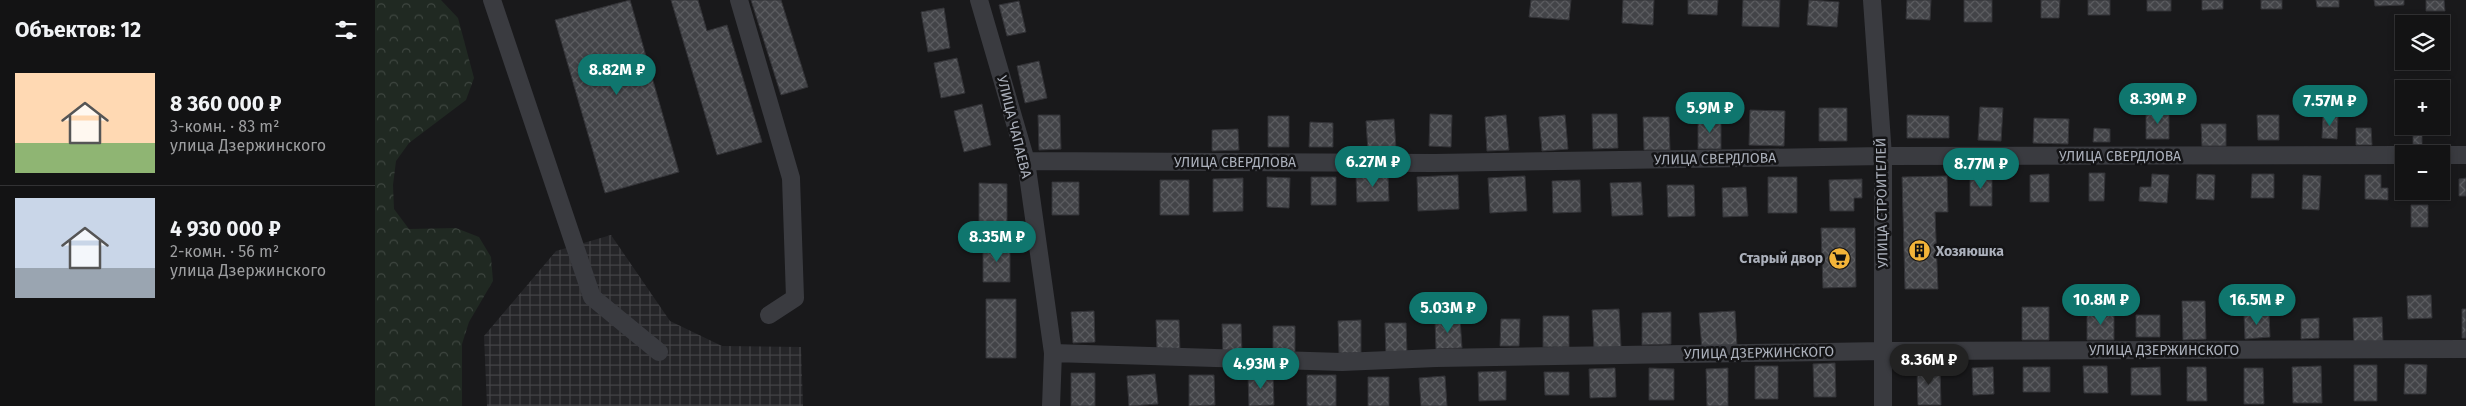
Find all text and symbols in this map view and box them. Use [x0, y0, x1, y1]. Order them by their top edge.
map controls [2395, 15, 2450, 200]
button: layers [2395, 15, 2450, 70]
icon: filters [332, 16, 360, 44]
text: Объектов: 12 [15, 17, 141, 43]
pin: 8.82M ₽ [571, 54, 663, 96]
text: 8.82M ₽ [589, 60, 645, 79]
street label: УЛИЦА ЧАПАЕВА [993, 74, 1035, 180]
button: + [2395, 80, 2450, 135]
pin: 8.39M ₽ [2112, 82, 2204, 125]
pin: 7.57M ₽ [2284, 84, 2376, 127]
text: 8.39M ₽ [2130, 89, 2186, 108]
text: 8 360 000 ₽ [170, 91, 282, 117]
text: 7.57M ₽ [2304, 91, 2357, 110]
pin: 5.9M ₽ [1669, 92, 1751, 134]
icon: home [55, 93, 115, 153]
text: 5.9M ₽ [1687, 98, 1733, 117]
text: 3-комн. · 83 m² [170, 117, 279, 136]
text: улица Дзержинского [170, 136, 326, 155]
street label: УЛИЦА СТРОИТЕЛЕЙ [1872, 138, 1892, 268]
button: − [2395, 145, 2450, 200]
pin: 6.27M ₽ [1327, 146, 1419, 188]
pin: 8.77M ₽ [1935, 148, 2027, 190]
street label: УЛИЦА СВЕРДЛОВА [2059, 148, 2181, 165]
street label: УЛИЦА СВЕРДЛОВА [1654, 149, 1776, 169]
text: 6.27M ₽ [1346, 152, 1400, 171]
street label: УЛИЦА СВЕРДЛОВА [1174, 154, 1296, 171]
text: 8.77M ₽ [1954, 154, 2008, 173]
text: 4 930 000 ₽ [170, 216, 281, 242]
icon: home [55, 218, 115, 278]
pin: 8.35M ₽ [951, 220, 1043, 263]
text: 8.35M ₽ [969, 227, 1025, 246]
building icon: Хозяюшка [1908, 239, 1932, 263]
text: 2-комн. · 56 m² [170, 242, 279, 261]
place label: Хозяюшка [1935, 243, 2004, 260]
supermarket icon: Старый двор [1827, 246, 1851, 270]
place label: Старый двор [1739, 250, 1823, 267]
text: улица Дзержинского [170, 261, 326, 280]
pin: 10.8M ₽ [2055, 284, 2147, 326]
pin: 16.5M ₽ [2211, 284, 2303, 326]
text: 10.8M ₽ [2073, 290, 2129, 309]
text: 16.5M ₽ [2230, 290, 2284, 309]
pin: 5.03M ₽ [1402, 292, 1494, 334]
text: 5.03M ₽ [1420, 298, 1476, 317]
street label: УЛИЦА ДЗЕРЖИНСКОГО [2089, 342, 2239, 359]
street label: УЛИЦА ДЗЕРЖИНСКОГО [1684, 343, 1834, 363]
pin: 8.36M ₽ [1883, 344, 1975, 386]
pin: 4.93M ₽ [1215, 348, 1307, 390]
text: 8.36M ₽ [1901, 350, 1957, 369]
text: 4.93M ₽ [1233, 354, 1289, 373]

